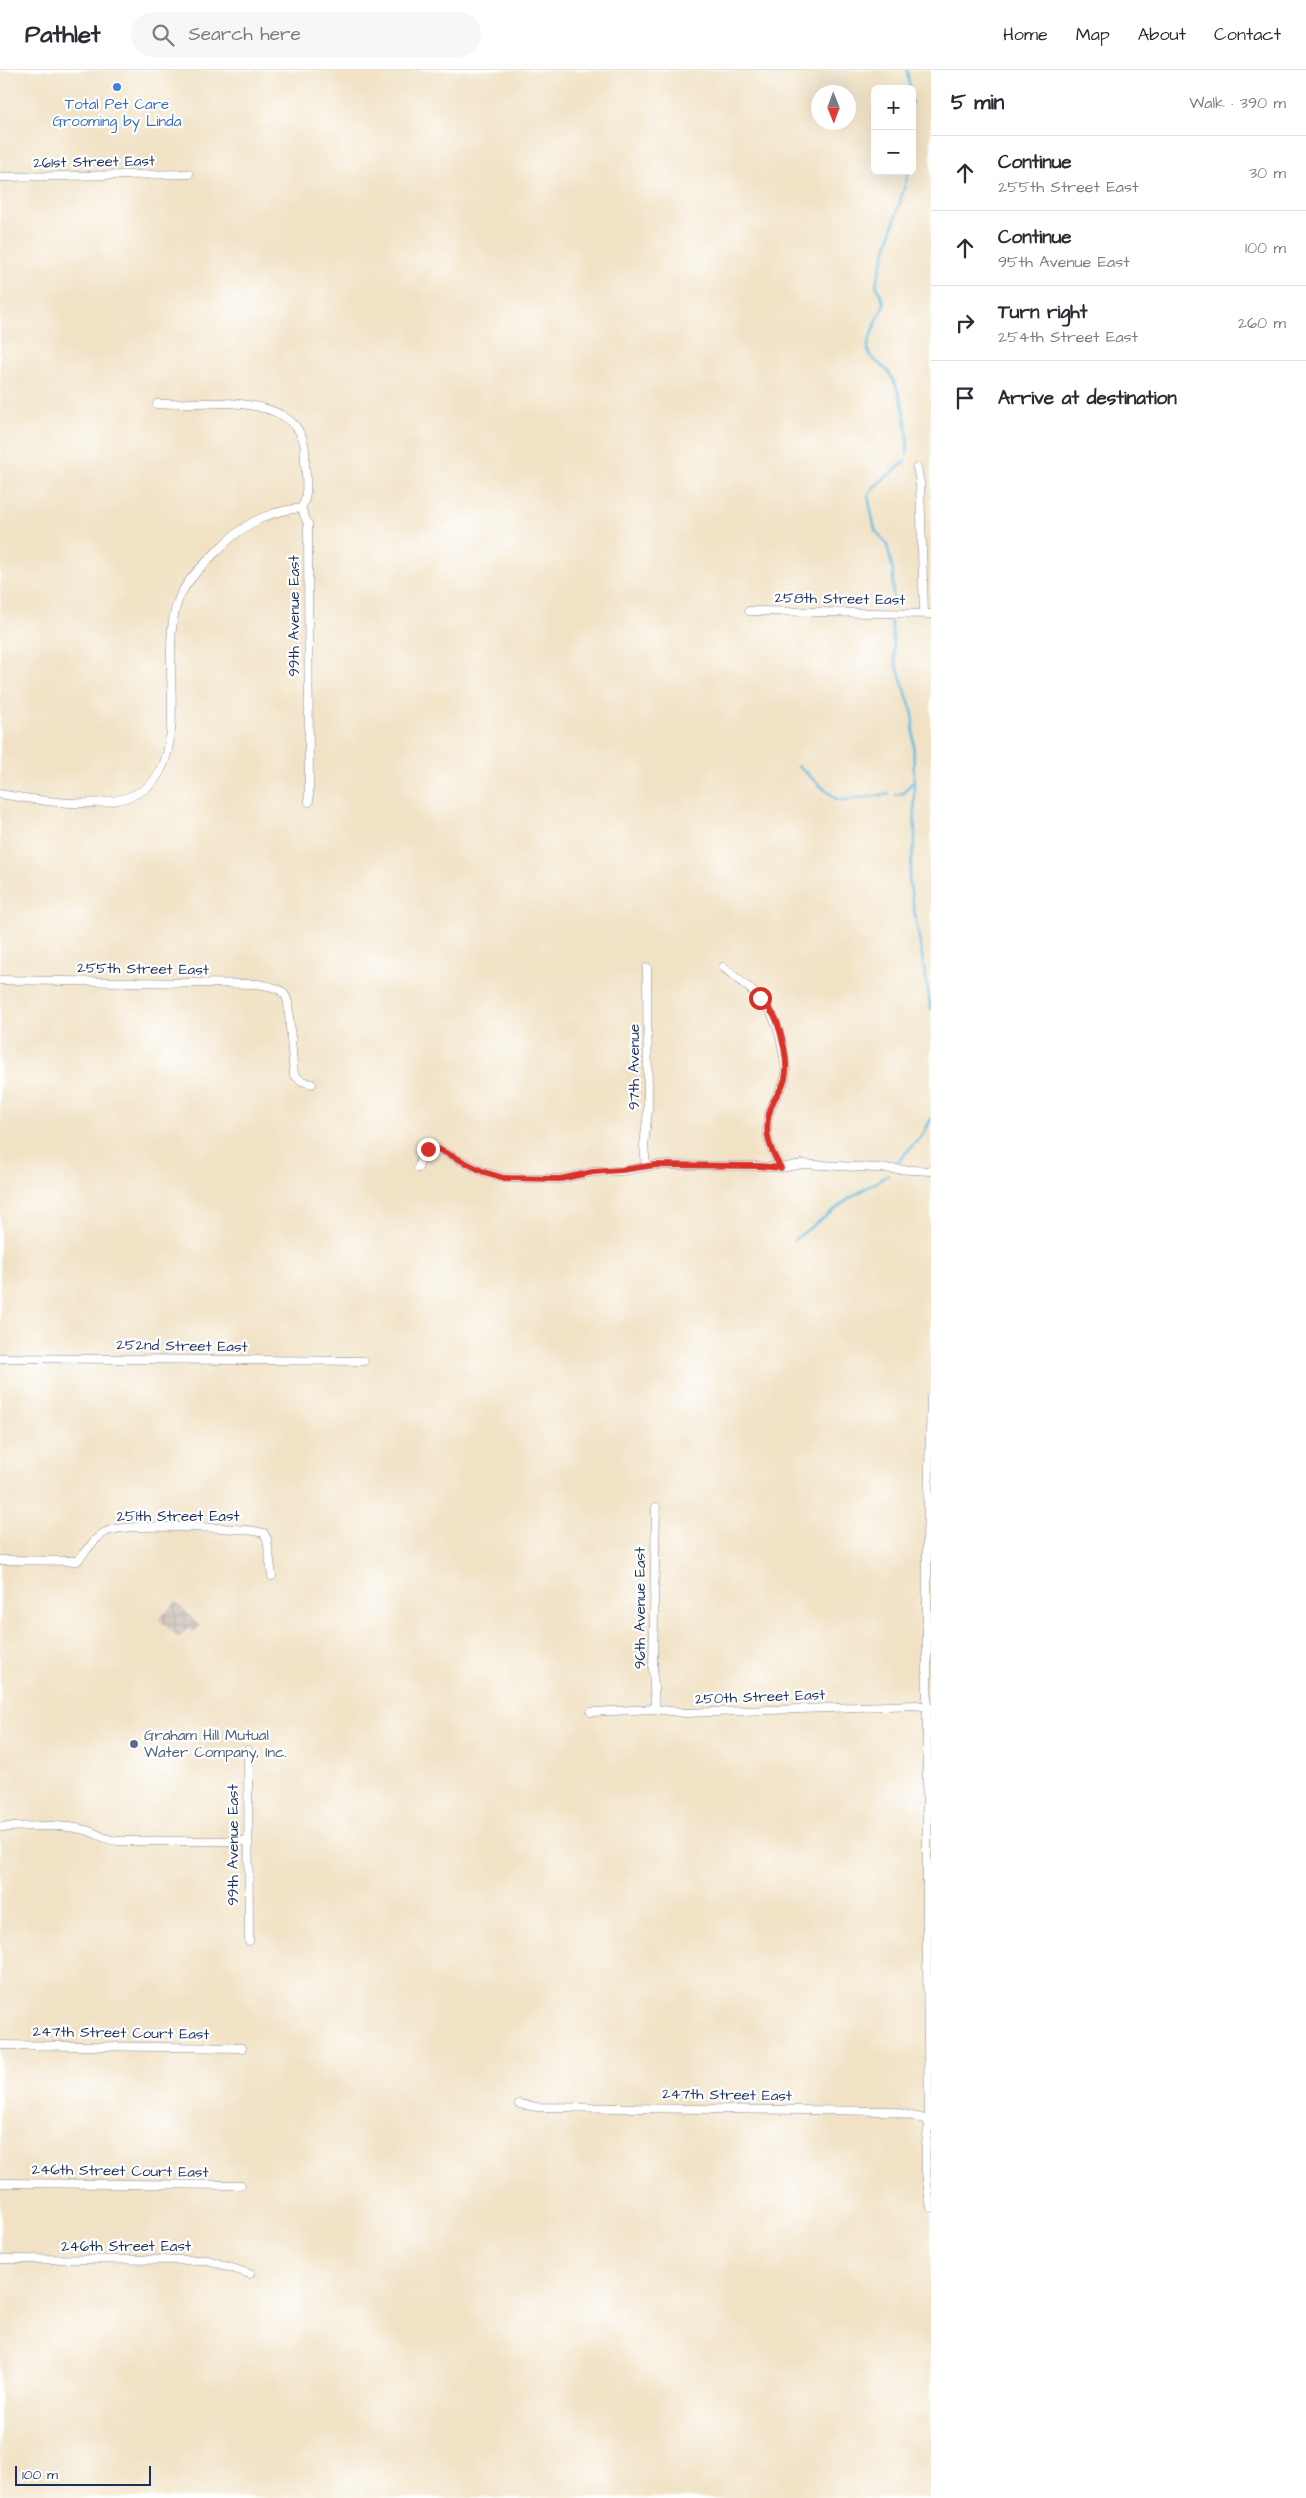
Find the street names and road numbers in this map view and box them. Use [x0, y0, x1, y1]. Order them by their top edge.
street label: 261st Street East [33, 150, 155, 174]
street label: 99th Avenue East [284, 555, 305, 677]
street label: 258th Street East [774, 587, 906, 611]
street label: 255th Street East [77, 957, 209, 981]
street label: 97th Avenue [624, 1024, 645, 1110]
street label: 252nd Street East [116, 1334, 248, 1358]
street label: 251th Street East [116, 1506, 240, 1527]
street label: 96th Avenue East [630, 1547, 651, 1669]
street label: 250th Street East [694, 1684, 826, 1710]
street label: 99th Avenue East [223, 1784, 244, 1906]
street label: 247th Street Court East [32, 2021, 210, 2045]
street label: 247th Street East [662, 2083, 792, 2107]
street label: 246th Street Court East [31, 2159, 209, 2183]
street label: 246th Street East [61, 2236, 191, 2257]

